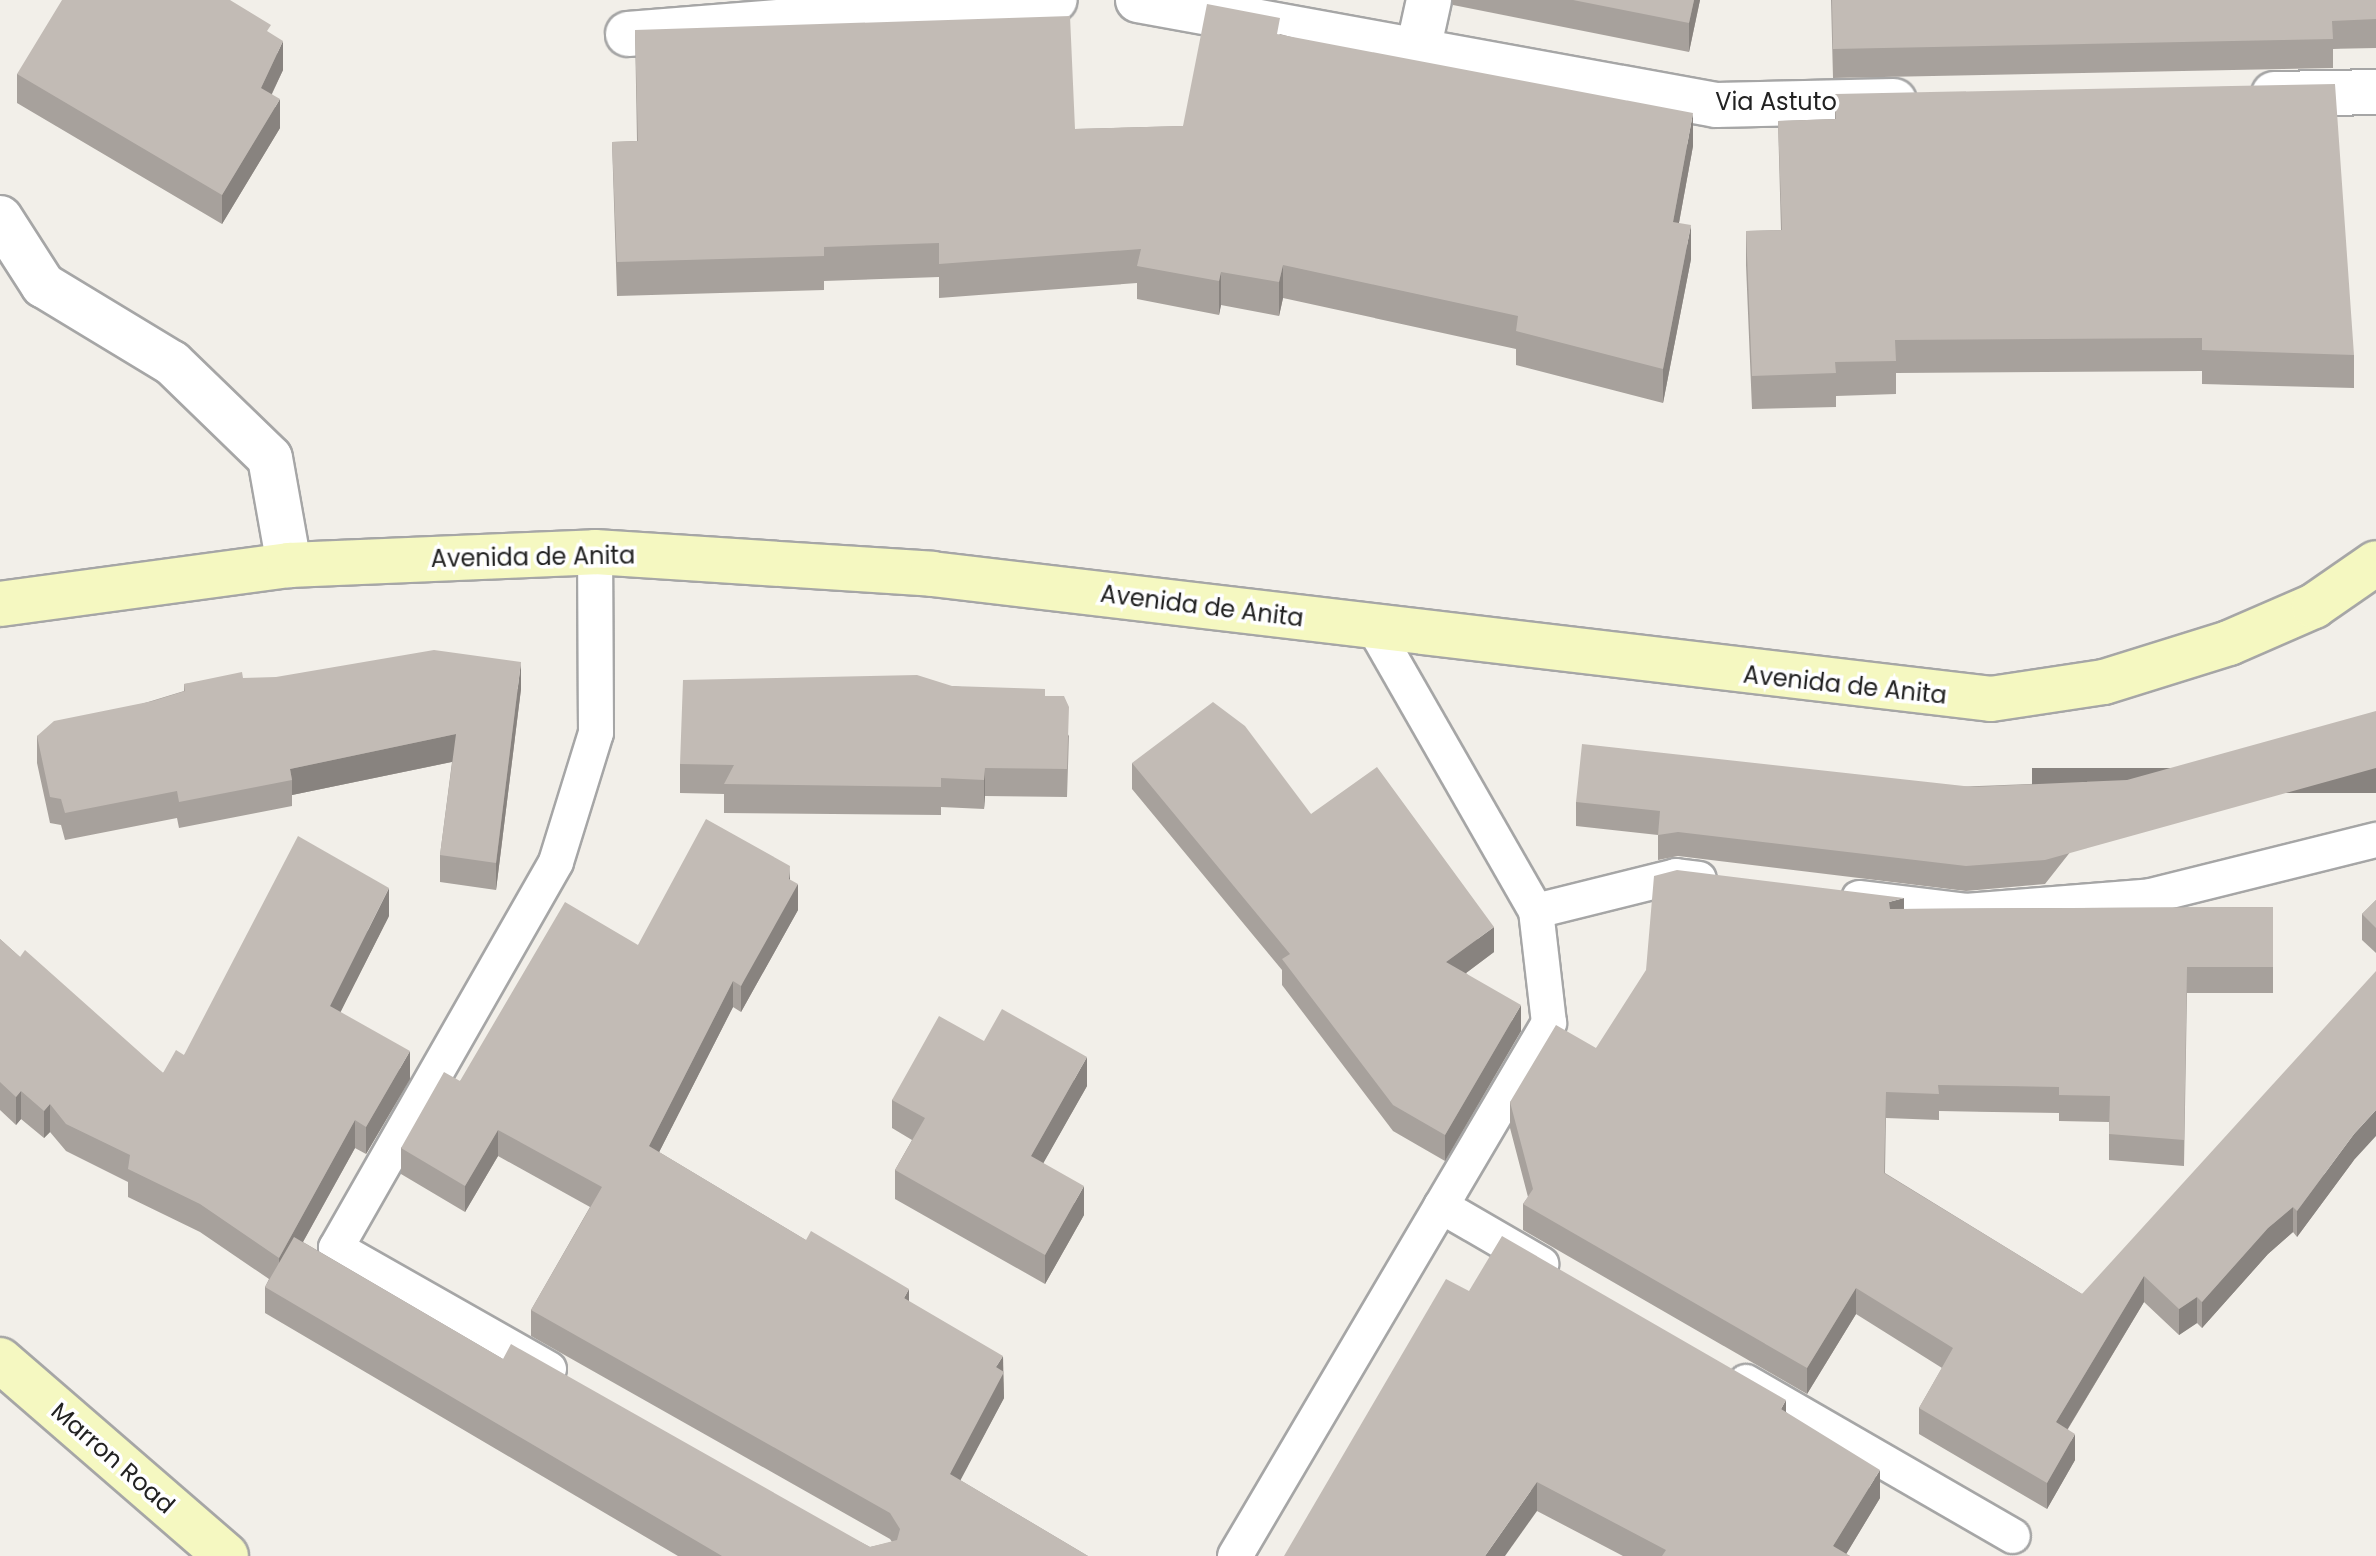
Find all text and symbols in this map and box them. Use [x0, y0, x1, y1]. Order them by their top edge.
street label: Via Astuto [1715, 88, 1837, 116]
street label: Avenida de Anita [430, 541, 636, 573]
street label: Avenida de Anita [1099, 579, 1305, 633]
street label: Avenida de Anita [1742, 660, 1948, 710]
street label: Marron Road [45, 1397, 181, 1519]

